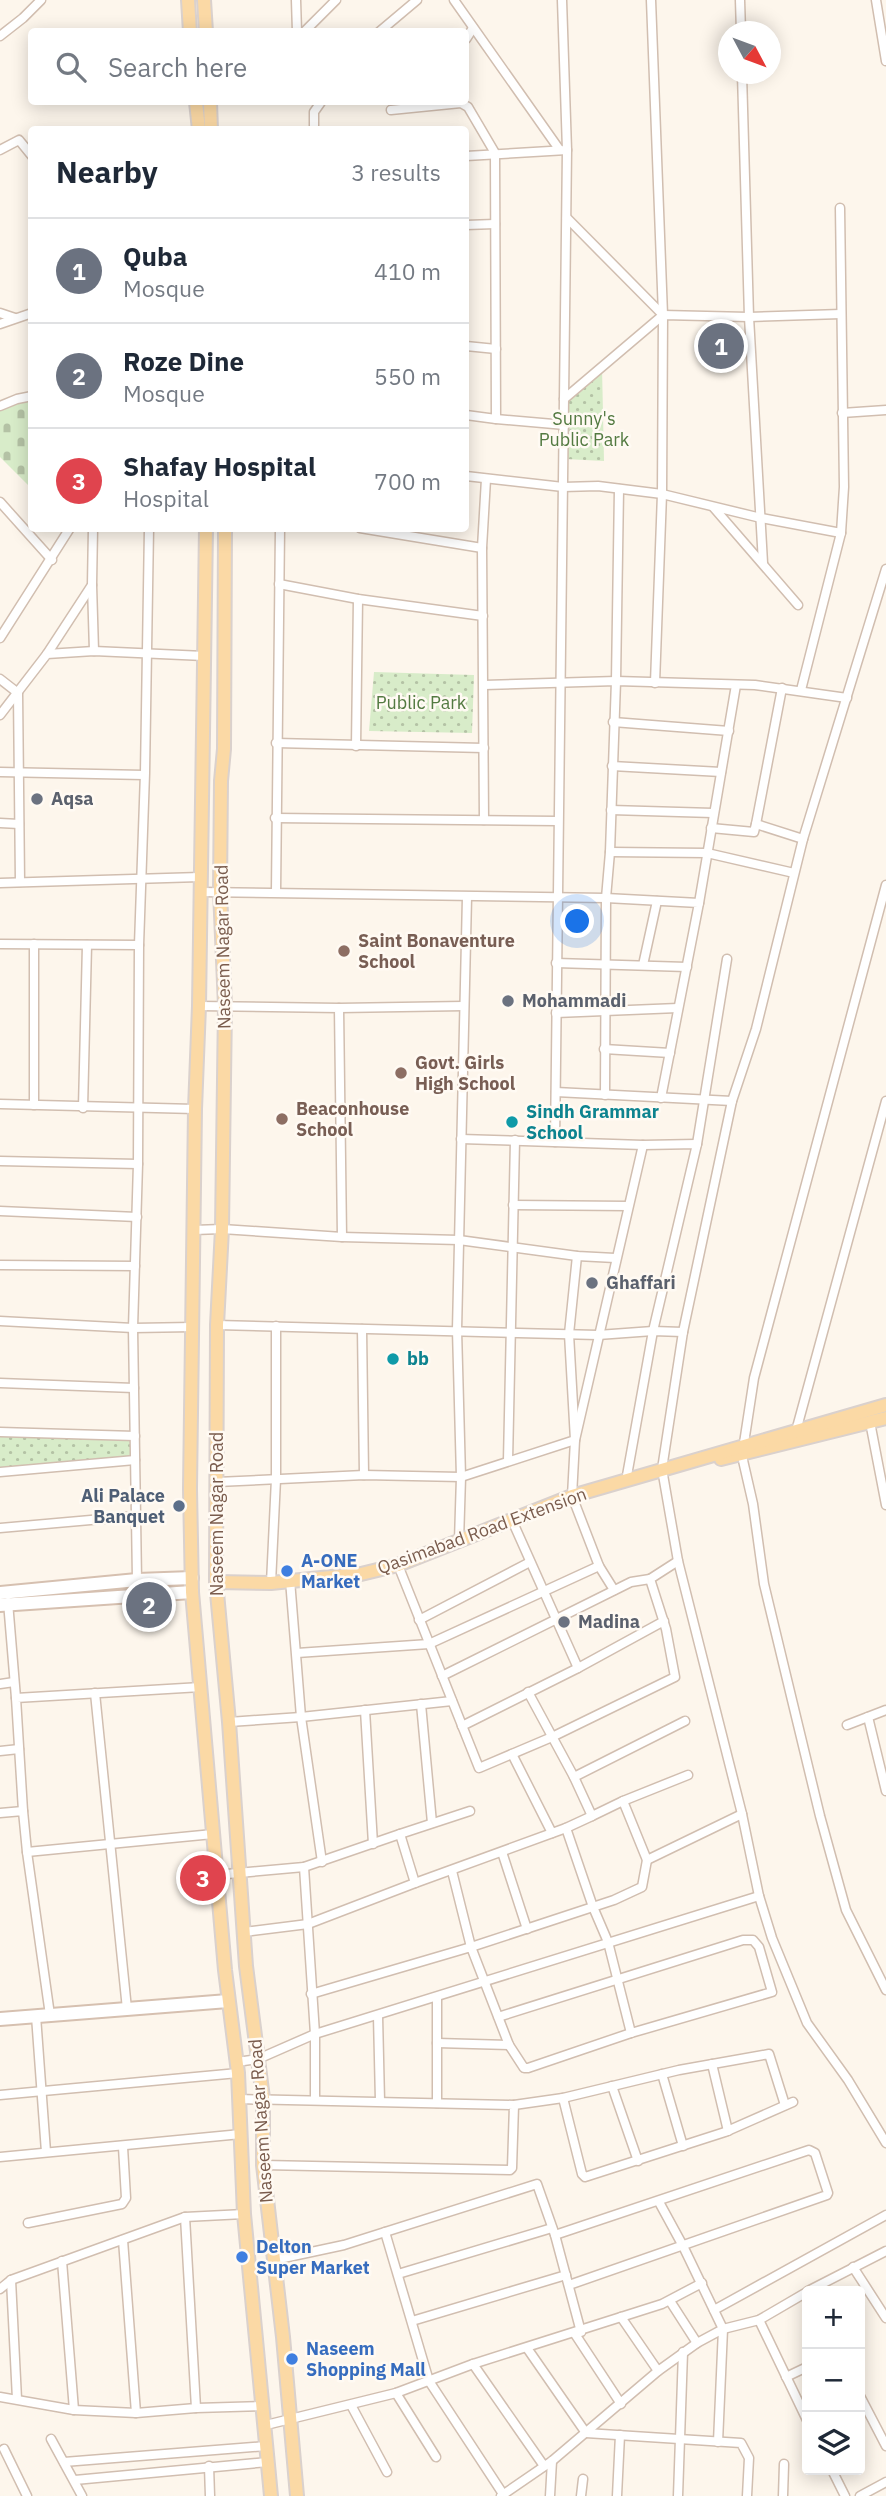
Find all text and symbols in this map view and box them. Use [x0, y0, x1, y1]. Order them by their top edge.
north arrow [718, 21, 781, 84]
search box [28, 28, 469, 105]
icon: search [52, 48, 90, 86]
text: Search here [108, 50, 247, 84]
text: Nearby [56, 152, 158, 191]
text: 3 results [351, 157, 441, 187]
text: Quba [123, 239, 188, 273]
text: 1 [72, 256, 86, 286]
text: 410 m [374, 256, 441, 286]
text: Mosque [123, 273, 205, 303]
pin: 1 [698, 320, 744, 372]
text: Roze Dine [123, 344, 244, 378]
text: 2 [72, 361, 86, 391]
text: 550 m [374, 361, 441, 391]
text: Mosque [123, 378, 205, 408]
park label: Sunny's Public Park [539, 407, 630, 451]
text: Shafay Hospital [123, 449, 316, 483]
text: 3 [72, 466, 86, 496]
text: 700 m [374, 466, 441, 496]
text: Hospital [123, 483, 209, 513]
park label: Public Park [376, 691, 467, 714]
place label: Aqsa [51, 787, 94, 810]
marker: Aqsa [29, 791, 45, 807]
street label: Naseem Nagar Road [210, 865, 235, 1029]
your location [560, 904, 594, 938]
place label: Saint Bonaventure School [358, 929, 515, 973]
marker: Saint Bonaventure School [336, 943, 352, 959]
place label: Mohammadi [522, 989, 626, 1012]
marker: Mohammadi [500, 993, 516, 1009]
place label: Govt. Girls High School [415, 1051, 516, 1095]
marker: Govt. Girls High School [393, 1065, 409, 1081]
place label: Beaconhouse School [296, 1097, 409, 1141]
place label: Sindh Grammar School [526, 1100, 659, 1144]
marker: Beaconhouse School [274, 1111, 290, 1127]
marker: Sindh Grammar School [504, 1114, 520, 1130]
place label: Ghaffari [606, 1271, 676, 1294]
marker: Ghaffari [584, 1275, 600, 1291]
place label: bb [407, 1347, 429, 1370]
marker: bb [385, 1351, 401, 1367]
street label: Naseem Nagar Road [205, 1432, 228, 1596]
street label: Qasimabad Road Extension [374, 1482, 590, 1579]
place label: Ali Palace Banquet [81, 1484, 165, 1528]
marker: Ali Palace Banquet [171, 1498, 187, 1514]
place label: A-ONE Market [301, 1549, 360, 1593]
marker: A-ONE Market [279, 1563, 295, 1579]
pin: 2 [126, 1579, 172, 1631]
place label: Madina [578, 1610, 640, 1633]
marker: Madina [556, 1614, 572, 1630]
pin: 3 [180, 1852, 226, 1904]
street label: Naseem Nagar Road [243, 2038, 278, 2204]
place label: Delton Super Market [256, 2235, 370, 2279]
marker: Delton Super Market [234, 2249, 250, 2265]
map controls [802, 2286, 865, 2475]
button: + [802, 2286, 865, 2349]
place label: Naseem Shopping Mall [306, 2337, 426, 2381]
button: − [802, 2349, 865, 2412]
marker: Naseem Shopping Mall [284, 2351, 300, 2367]
button: layers [802, 2412, 865, 2475]

